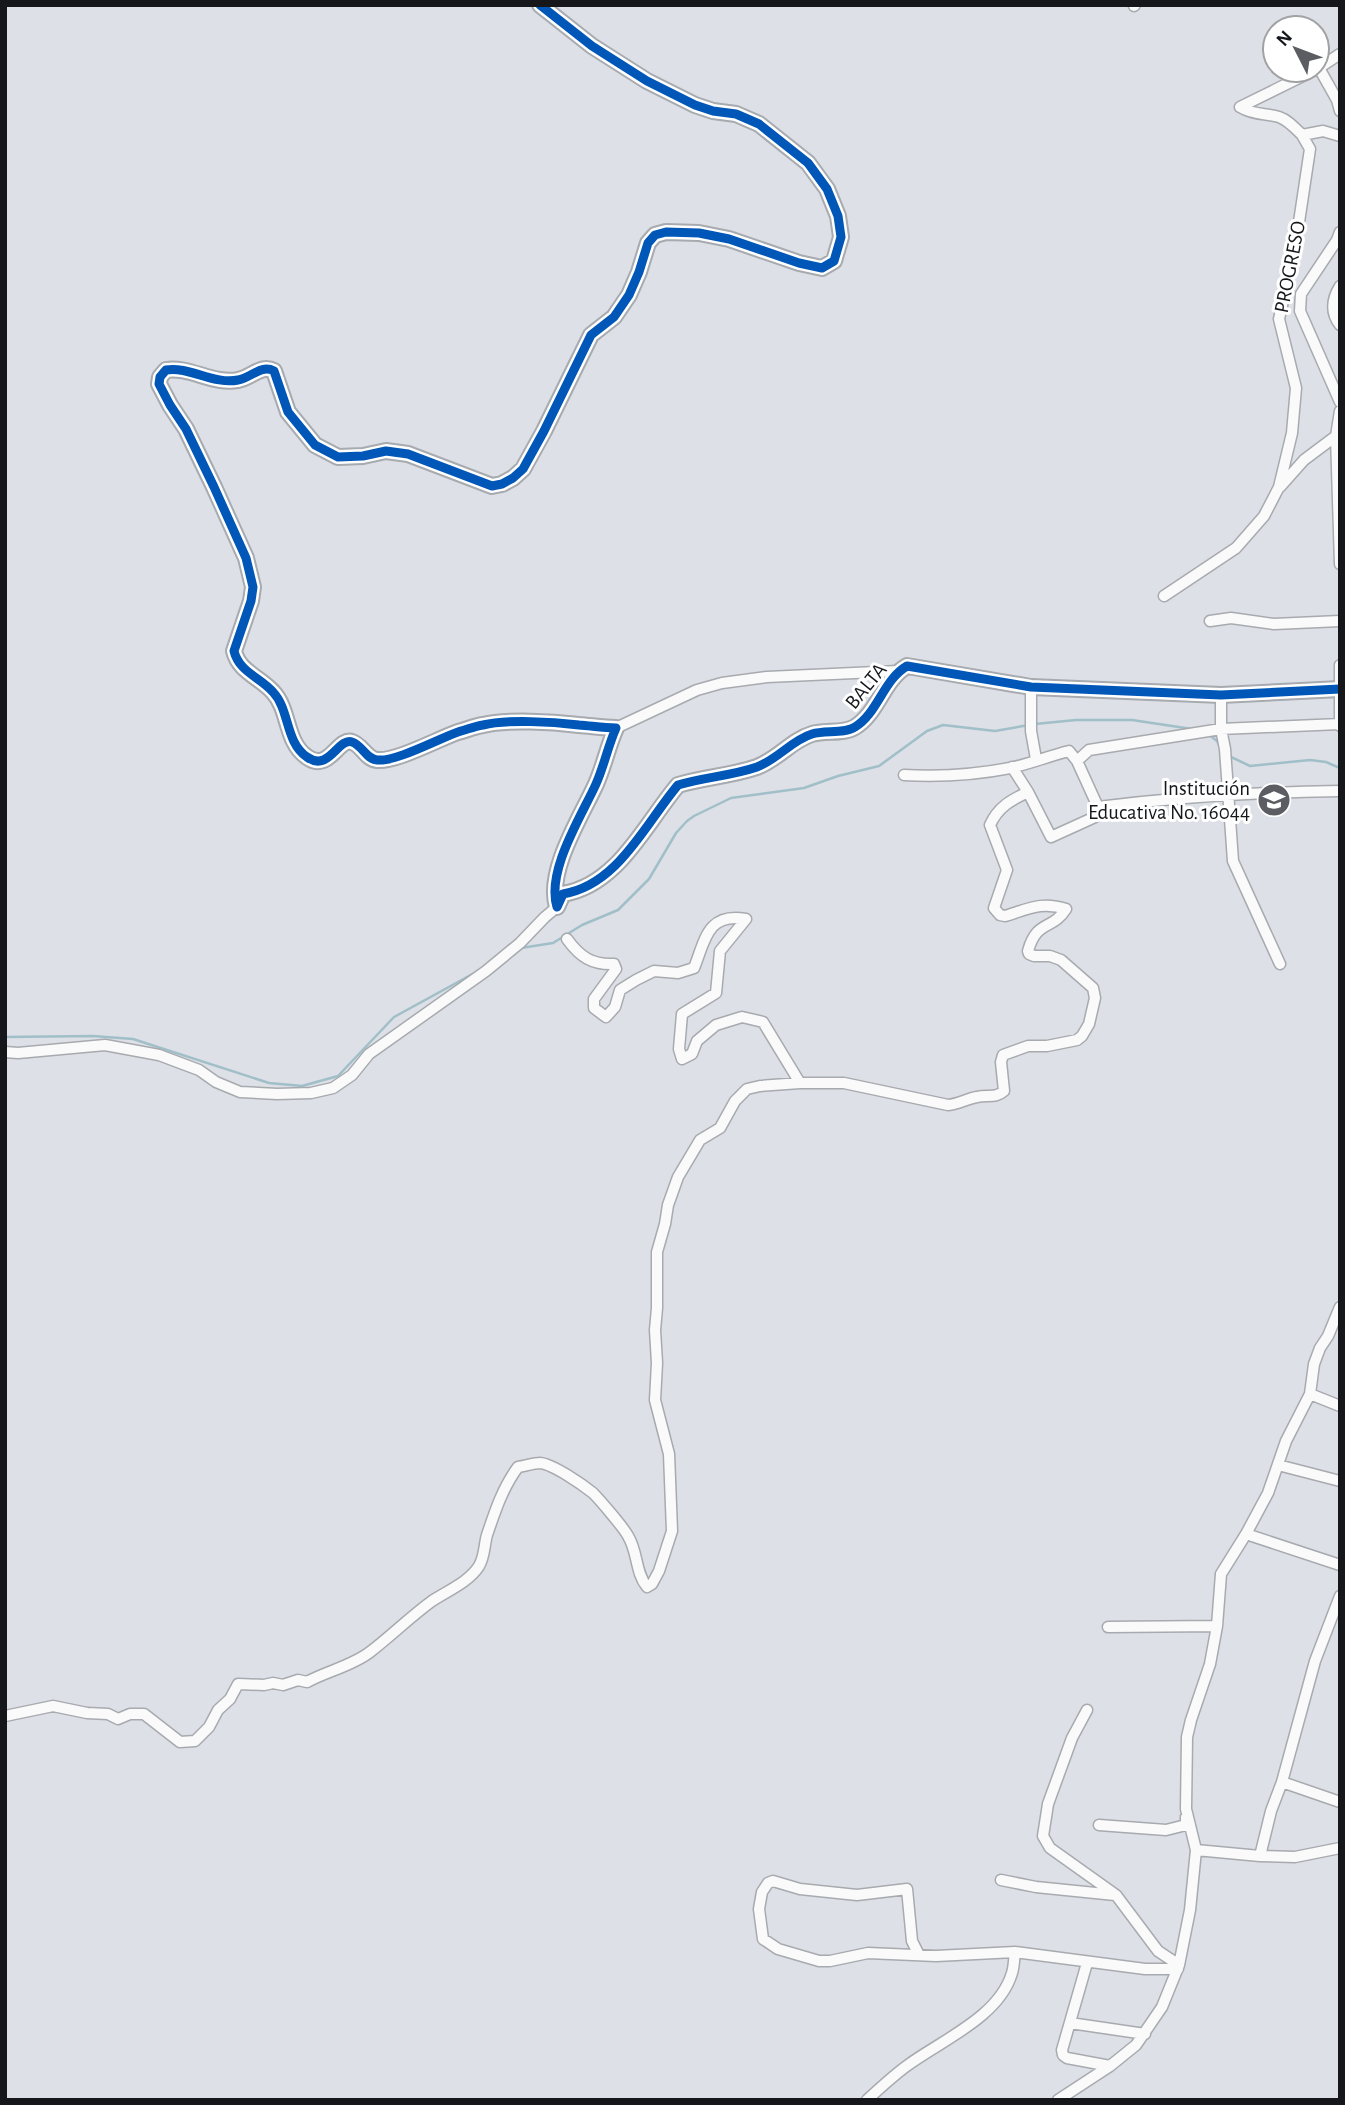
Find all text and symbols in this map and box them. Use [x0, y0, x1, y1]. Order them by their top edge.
north arrow [1261, 14, 1331, 84]
text: N [1273, 27, 1296, 50]
street label: PROGRESO [1271, 219, 1309, 315]
street label: BALTA [841, 659, 891, 713]
place label: Institución Educativa No. 16044 [1088, 778, 1250, 823]
school or university icon: Institución Educativa No. 16044 [1255, 781, 1293, 819]

